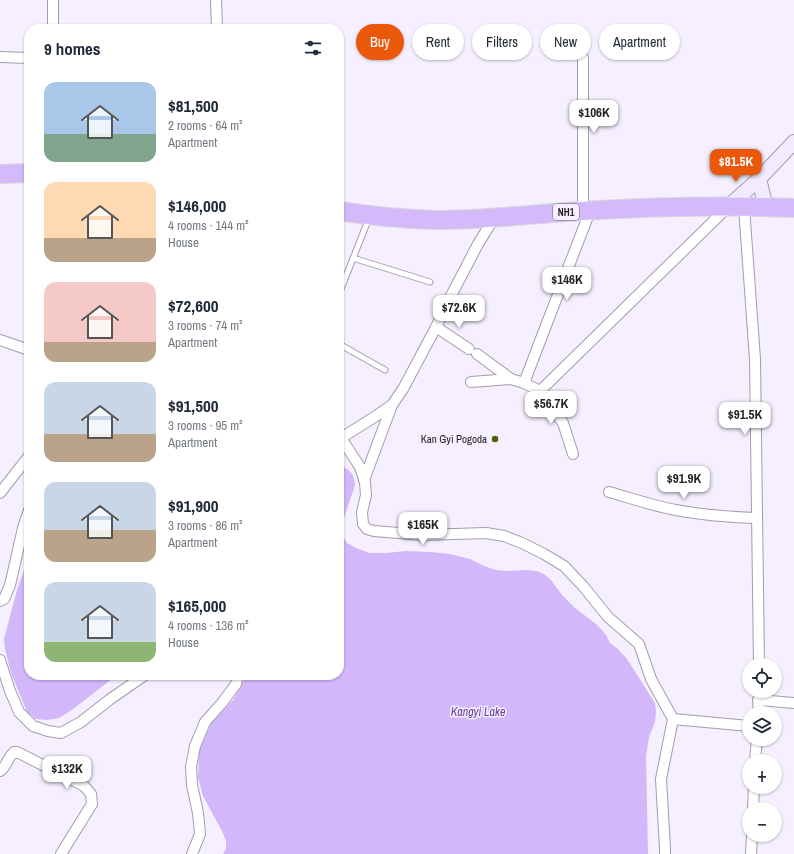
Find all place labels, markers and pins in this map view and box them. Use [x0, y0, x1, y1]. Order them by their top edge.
pin: $106K [566, 100, 622, 134]
pin: $81.5K [703, 149, 769, 183]
pin: $146K [539, 267, 595, 301]
pin: $72.6K [426, 295, 492, 329]
pin: $56.7K [518, 391, 584, 425]
pin: $91.5K [712, 402, 778, 436]
place label: Kan Gyi Pogoda [421, 432, 487, 446]
marker: Kan Gyi Pogoda [490, 434, 500, 444]
pin: $91.9K [651, 466, 717, 500]
pin: $165K [395, 512, 451, 546]
pin: $132K [39, 756, 95, 790]

